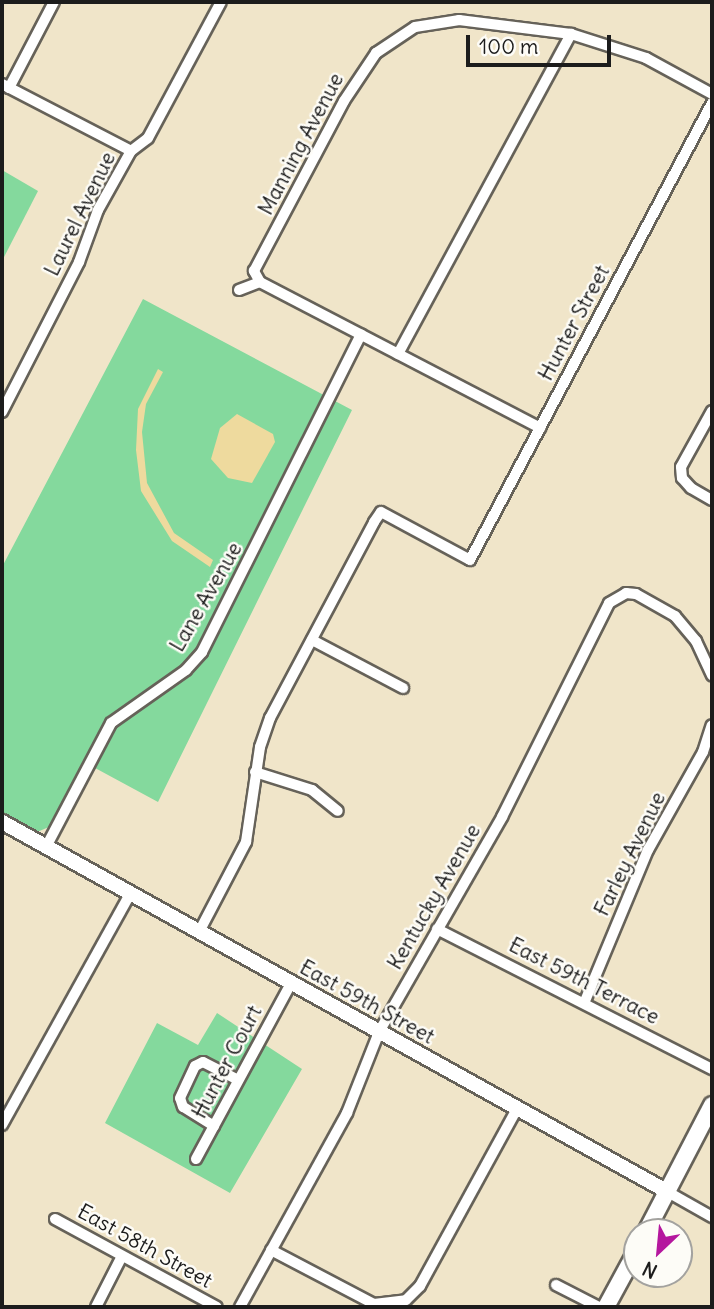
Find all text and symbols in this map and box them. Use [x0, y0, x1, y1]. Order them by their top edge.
scale bar [469, 21, 614, 65]
text: 100 m [479, 33, 538, 60]
street label: Manning Avenue [253, 69, 349, 219]
street label: Laurel Avenue [39, 148, 121, 280]
street label: Hunter Street [533, 261, 615, 385]
street label: Lane Avenue [165, 538, 247, 656]
street label: Farley Avenue [589, 788, 671, 920]
street label: Kentucky Avenue [382, 820, 486, 974]
street label: East 59th Terrace [505, 932, 663, 1030]
street label: East 59th Street [295, 955, 439, 1049]
street label: Hunter Court [187, 1001, 267, 1123]
street label: East 58th Street [73, 1199, 217, 1293]
north arrow [623, 1218, 693, 1288]
text: N [639, 1256, 661, 1284]

